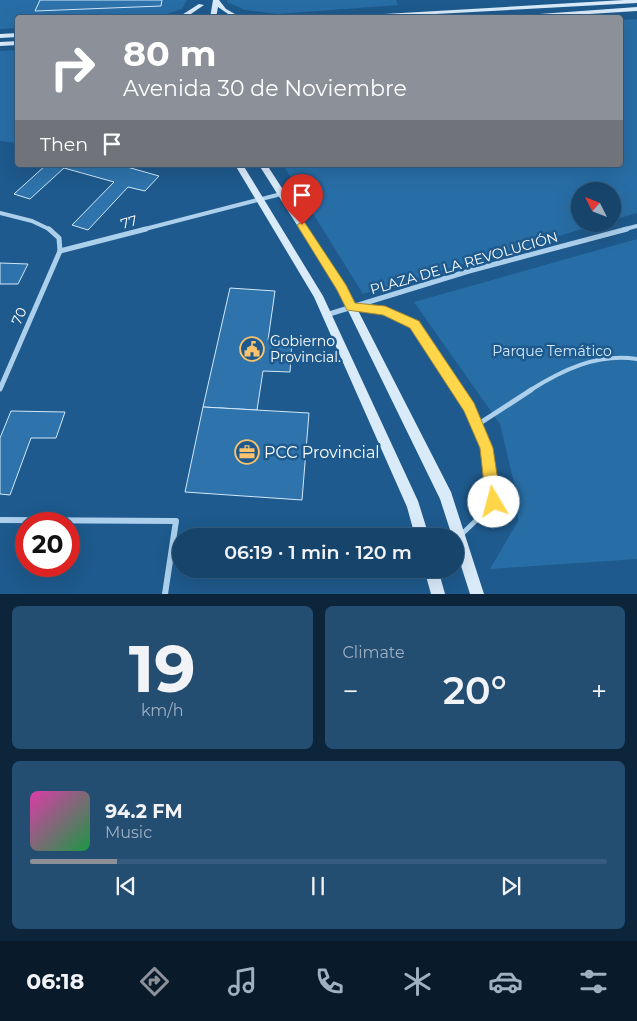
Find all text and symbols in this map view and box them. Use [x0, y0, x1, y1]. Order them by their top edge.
text: 80 m [123, 32, 217, 75]
icon: right [40, 35, 105, 100]
text: Avenida 30 de Noviembre [123, 75, 407, 102]
icon: arrive [98, 130, 126, 158]
text: Then [40, 133, 88, 156]
pin [281, 174, 323, 225]
icon: arrive [288, 181, 316, 209]
north arrow [571, 182, 621, 232]
map controls [571, 182, 621, 232]
street label: 77 [119, 211, 139, 233]
street label: PLAZA DE LA REVOLUCIÓN [368, 228, 560, 298]
street label: 70 [7, 304, 31, 328]
place label: Gobierno Provincial. [270, 332, 341, 366]
public building icon: Gobierno Provincial. [239, 336, 265, 362]
park label: Parque Temático [492, 342, 612, 360]
office icon: PCC Provincial [234, 439, 260, 465]
place label: PCC Provincial [264, 443, 380, 462]
position arrow [467, 475, 519, 527]
speed limit sign: 20 [15, 512, 80, 577]
text: 06:19 · 1 min · 120 m [224, 541, 412, 564]
text: 19 [129, 629, 196, 708]
text: Climate [343, 643, 405, 662]
text: 20° [443, 667, 507, 714]
text: − [343, 674, 359, 708]
text: + [591, 674, 607, 708]
text: km/h [141, 701, 184, 720]
text: 94.2 FM [105, 800, 183, 823]
text: Music [105, 823, 152, 842]
icon: previous [112, 872, 140, 900]
icon: pause [304, 872, 332, 900]
icon: next [497, 872, 525, 900]
icon: directions [137, 964, 172, 999]
icon: music [225, 964, 260, 999]
icon: phone [312, 964, 347, 999]
icon: climate [400, 964, 435, 999]
icon: car [488, 964, 523, 999]
icon: filters [576, 964, 611, 999]
text: 06:18 [26, 968, 84, 995]

